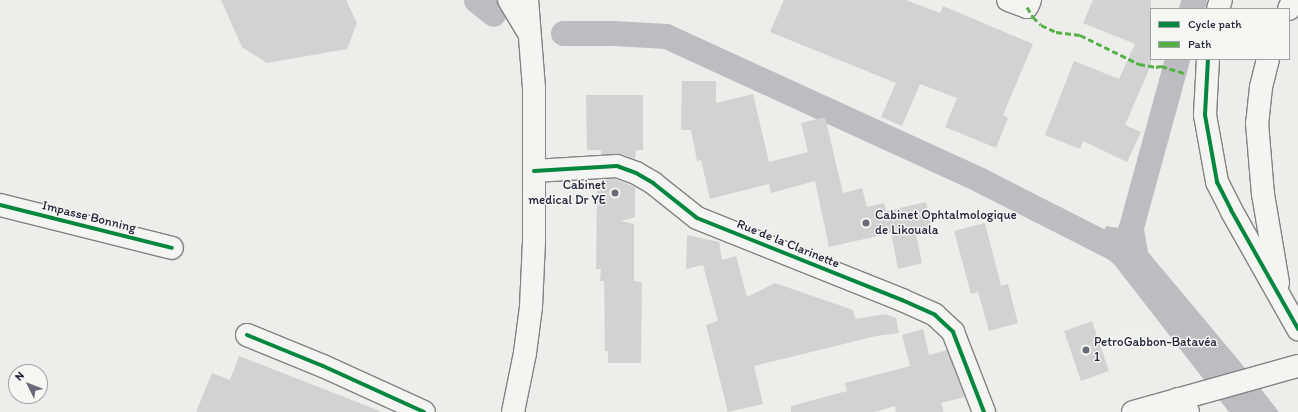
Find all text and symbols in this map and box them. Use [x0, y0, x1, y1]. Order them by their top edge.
legend [1150, 8, 1290, 60]
text: Cycle path [1188, 17, 1242, 31]
text: Path [1188, 37, 1211, 51]
place label: Cabinet medical Dr YE [528, 178, 606, 209]
marker: Cabinet medical Dr YE [609, 187, 621, 199]
street label: Impasse Bonning [40, 198, 138, 236]
place label: Cabinet Ophtalmologique de Likouala [875, 208, 1017, 239]
street label: Rue de la Clarinette [734, 216, 842, 272]
marker: Cabinet Ophtalmologique de Likouala [860, 217, 872, 229]
place label: PetroGabbon-Batavéa 1 [1094, 335, 1217, 366]
marker: PetroGabbon-Batavéa 1 [1081, 345, 1091, 355]
north arrow [8, 364, 48, 404]
text: N [12, 369, 27, 383]

